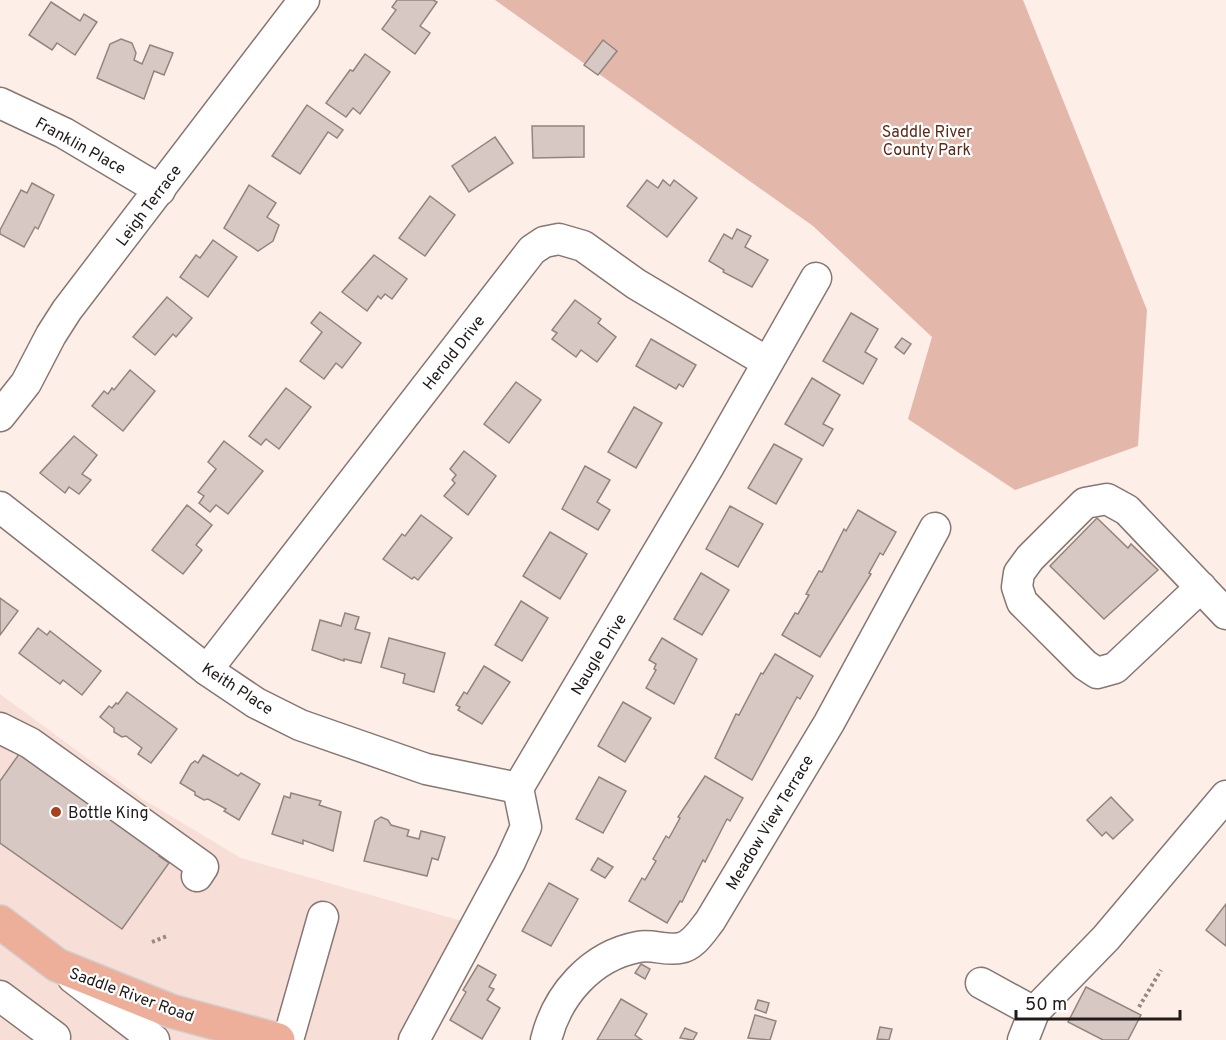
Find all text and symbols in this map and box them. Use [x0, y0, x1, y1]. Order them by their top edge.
street label: Franklin Place [31, 114, 129, 180]
park label: Saddle River County Park [882, 123, 972, 161]
street label: Leigh Terrace [112, 162, 187, 251]
street label: Herold Drive [419, 312, 490, 395]
street label: Naugle Drive [568, 611, 632, 699]
street label: Keith Place [197, 659, 276, 720]
street label: Meadow View Terrace [722, 752, 819, 894]
place label: Bottle King [68, 804, 148, 824]
marker: Bottle King [49, 805, 63, 819]
street label: Saddle River Road [66, 964, 196, 1028]
scale bar [1016, 983, 1180, 1021]
text: 50 m [1025, 994, 1067, 1017]

